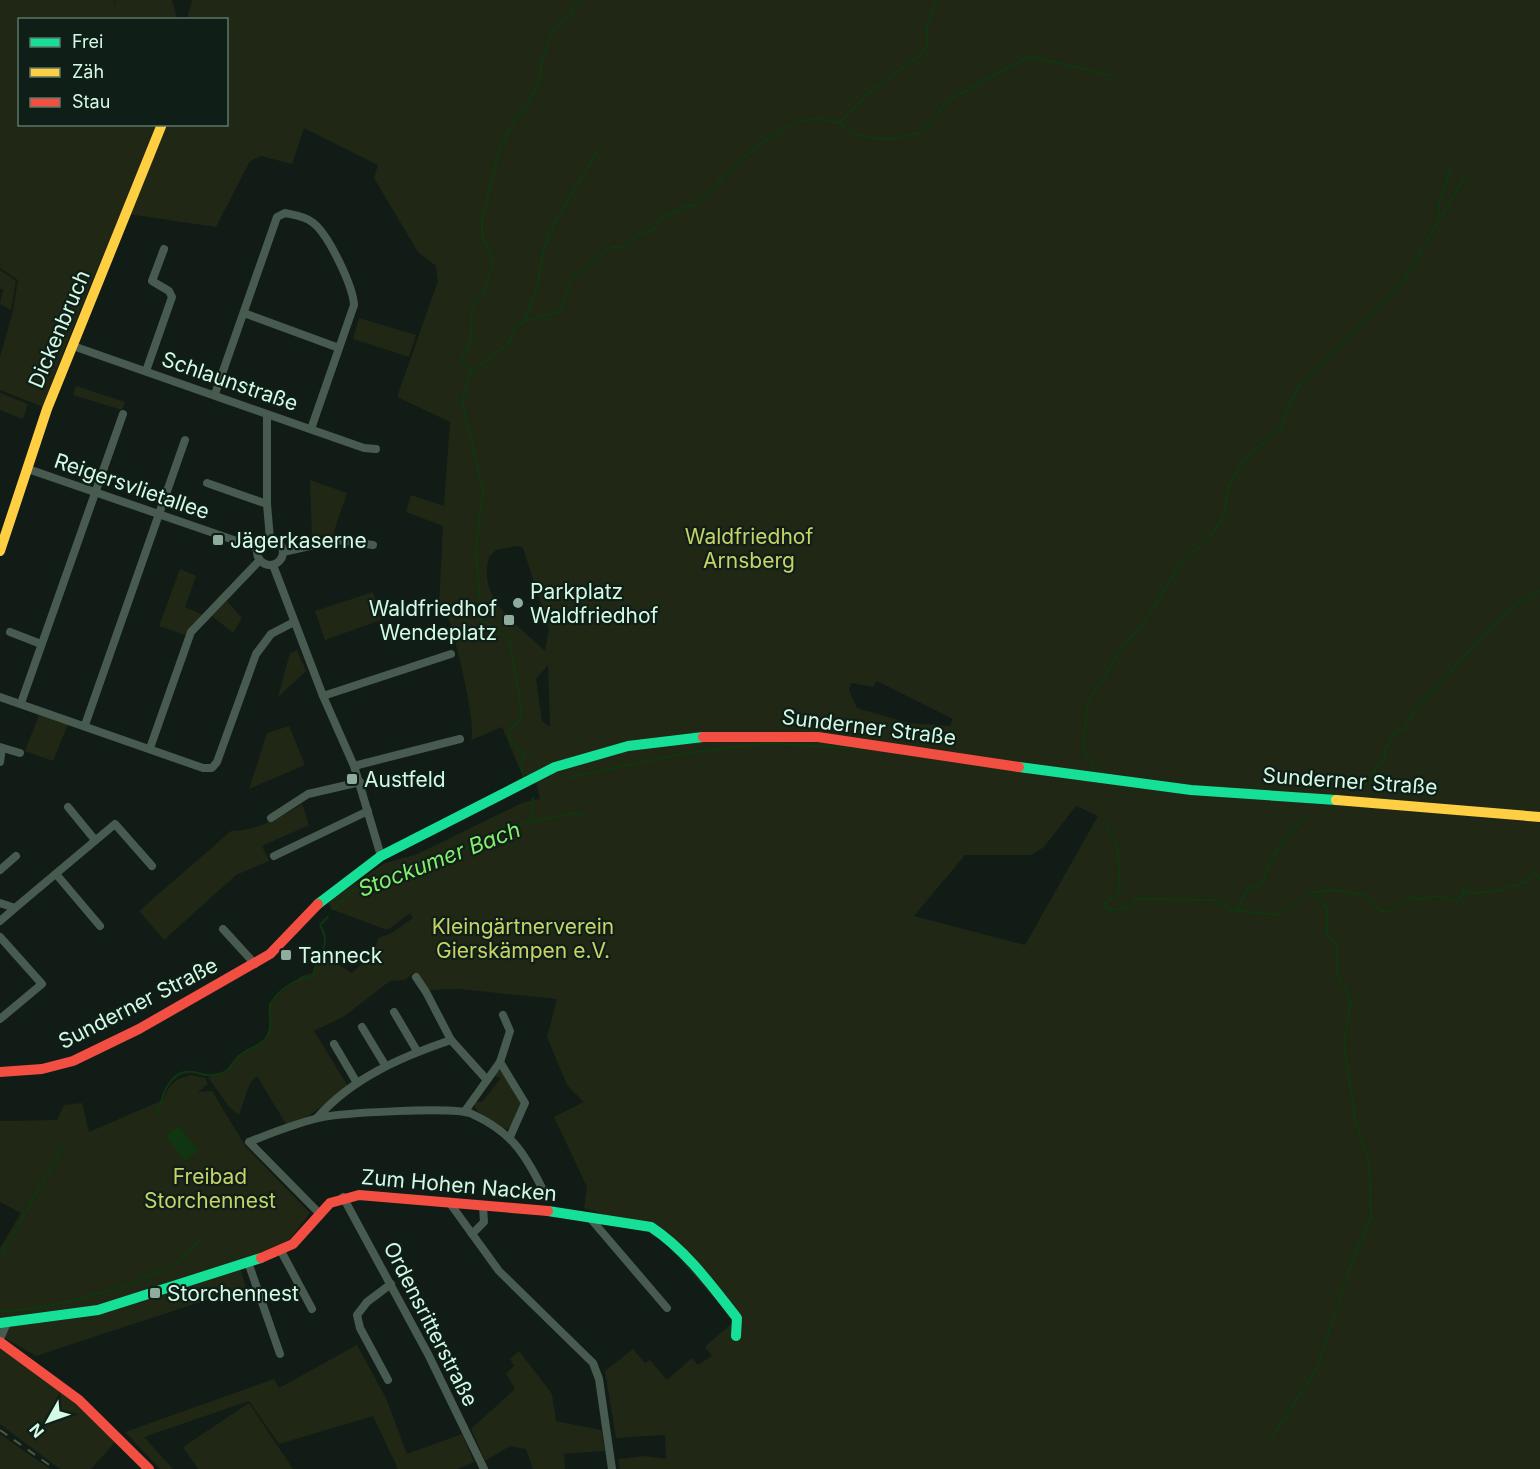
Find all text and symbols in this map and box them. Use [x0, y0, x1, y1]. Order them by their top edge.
legend [18, 18, 228, 126]
text: Frei [72, 31, 103, 52]
text: Zäh [72, 61, 104, 82]
text: Stau [72, 91, 110, 112]
street label: Dickenbruch [23, 266, 95, 392]
street label: Schlaunstraße [159, 346, 301, 416]
street label: Reigersvlietallee [51, 448, 213, 524]
park label: Waldfriedhof Arnsberg [685, 524, 813, 573]
place label: Jägerkaserne [230, 528, 367, 553]
marker: Jägerkaserne [211, 533, 225, 547]
place label: Parkplatz Waldfriedhof [530, 579, 659, 628]
place label: Waldfriedhof Wendeplatz [369, 596, 497, 645]
marker: Parkplatz Waldfriedhof [511, 596, 525, 610]
marker: Waldfriedhof Wendeplatz [502, 613, 516, 627]
street label: Sunderner Straße [780, 704, 958, 750]
street label: Sunderner Straße [1262, 762, 1438, 800]
place label: Austfeld [364, 767, 446, 792]
marker: Austfeld [345, 772, 359, 786]
water label: Stockumer Bach [354, 816, 524, 902]
park label: Kleingärtnerverein Gierskämpen e.V. [432, 914, 614, 963]
place label: Tanneck [298, 943, 383, 968]
marker: Tanneck [279, 948, 293, 962]
street label: Sunderner Straße [54, 952, 222, 1054]
park label: Freibad Storchennest [144, 1164, 276, 1213]
street label: Zum Hohen Nacken [360, 1164, 558, 1206]
street label: Ordensritterstraße [379, 1237, 483, 1411]
place label: Storchennest [167, 1281, 299, 1306]
marker: Storchennest [148, 1286, 162, 1300]
north arrow [18, 1391, 78, 1451]
text: N [25, 1420, 48, 1442]

